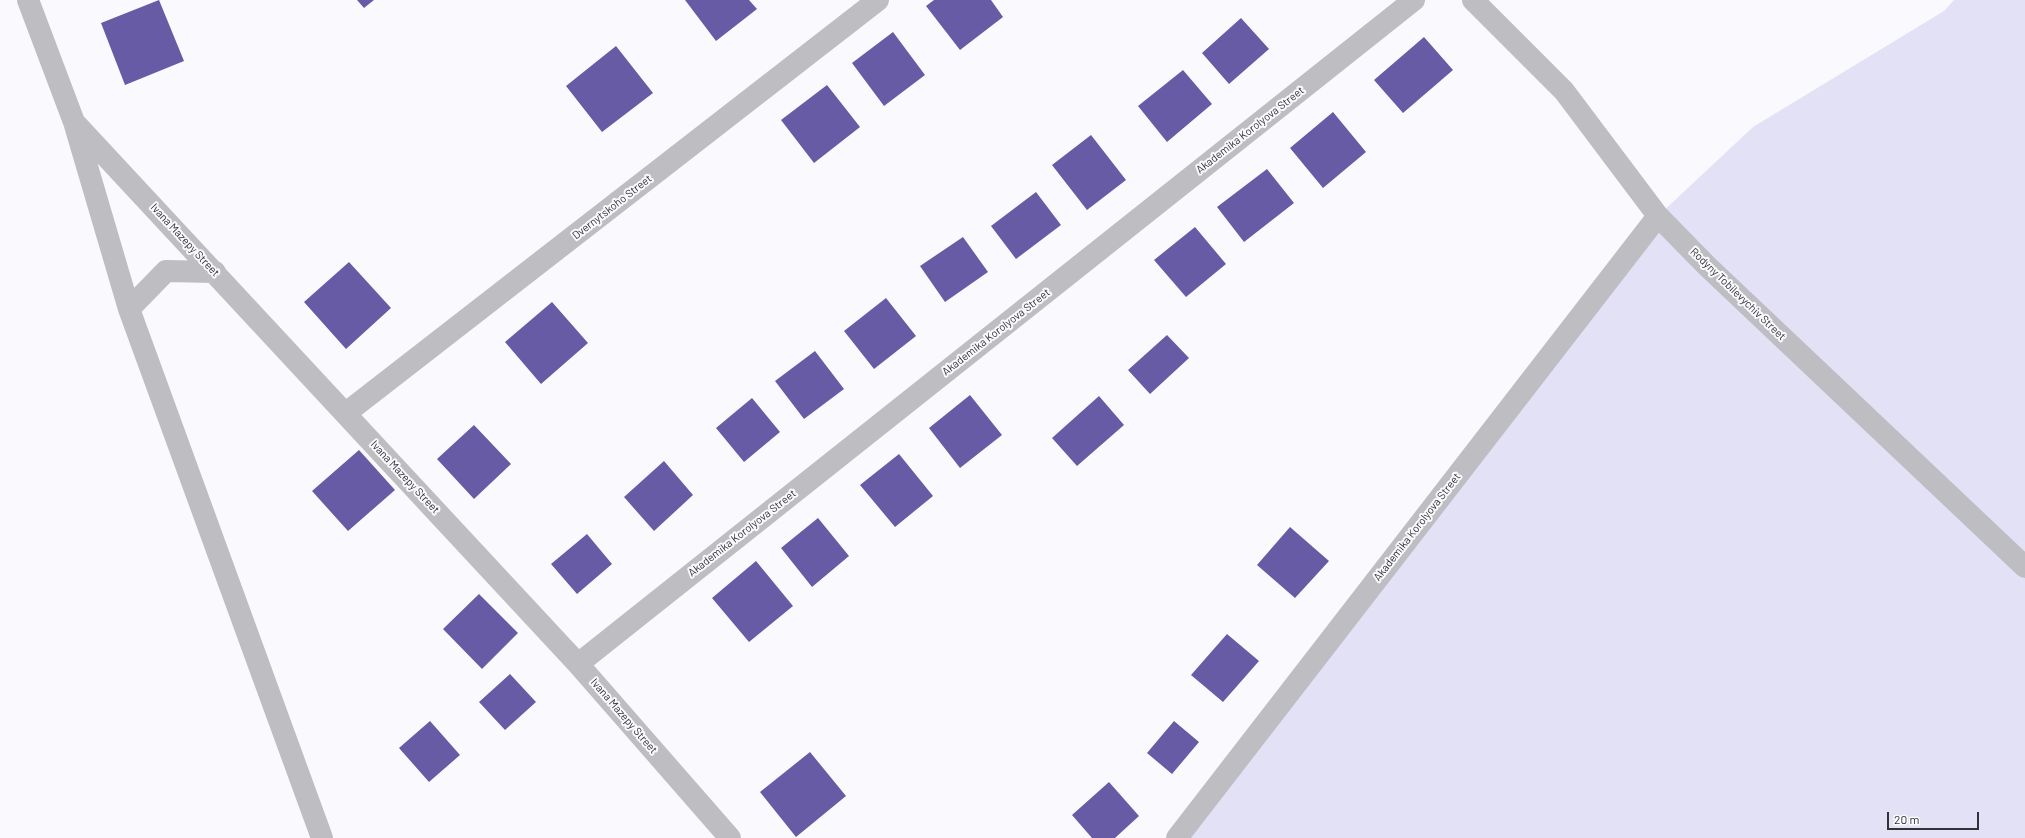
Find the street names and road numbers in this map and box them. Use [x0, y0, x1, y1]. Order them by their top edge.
street label: Akademika Korolyova Street [1193, 84, 1307, 176]
street label: Dvernytskoho Street [570, 172, 654, 242]
street label: Ivana Mazepy Street [148, 201, 222, 279]
street label: Rodyny Tobilevychiv Street [1688, 245, 1788, 343]
street label: Akademika Korolyova Street [939, 286, 1053, 378]
street label: Ivana Mazepy Street [368, 438, 442, 516]
street label: Akademika Korolyova Street [1371, 470, 1463, 584]
street label: Akademika Korolyova Street [685, 487, 799, 579]
street label: Ivana Mazepy Street [588, 676, 660, 756]

